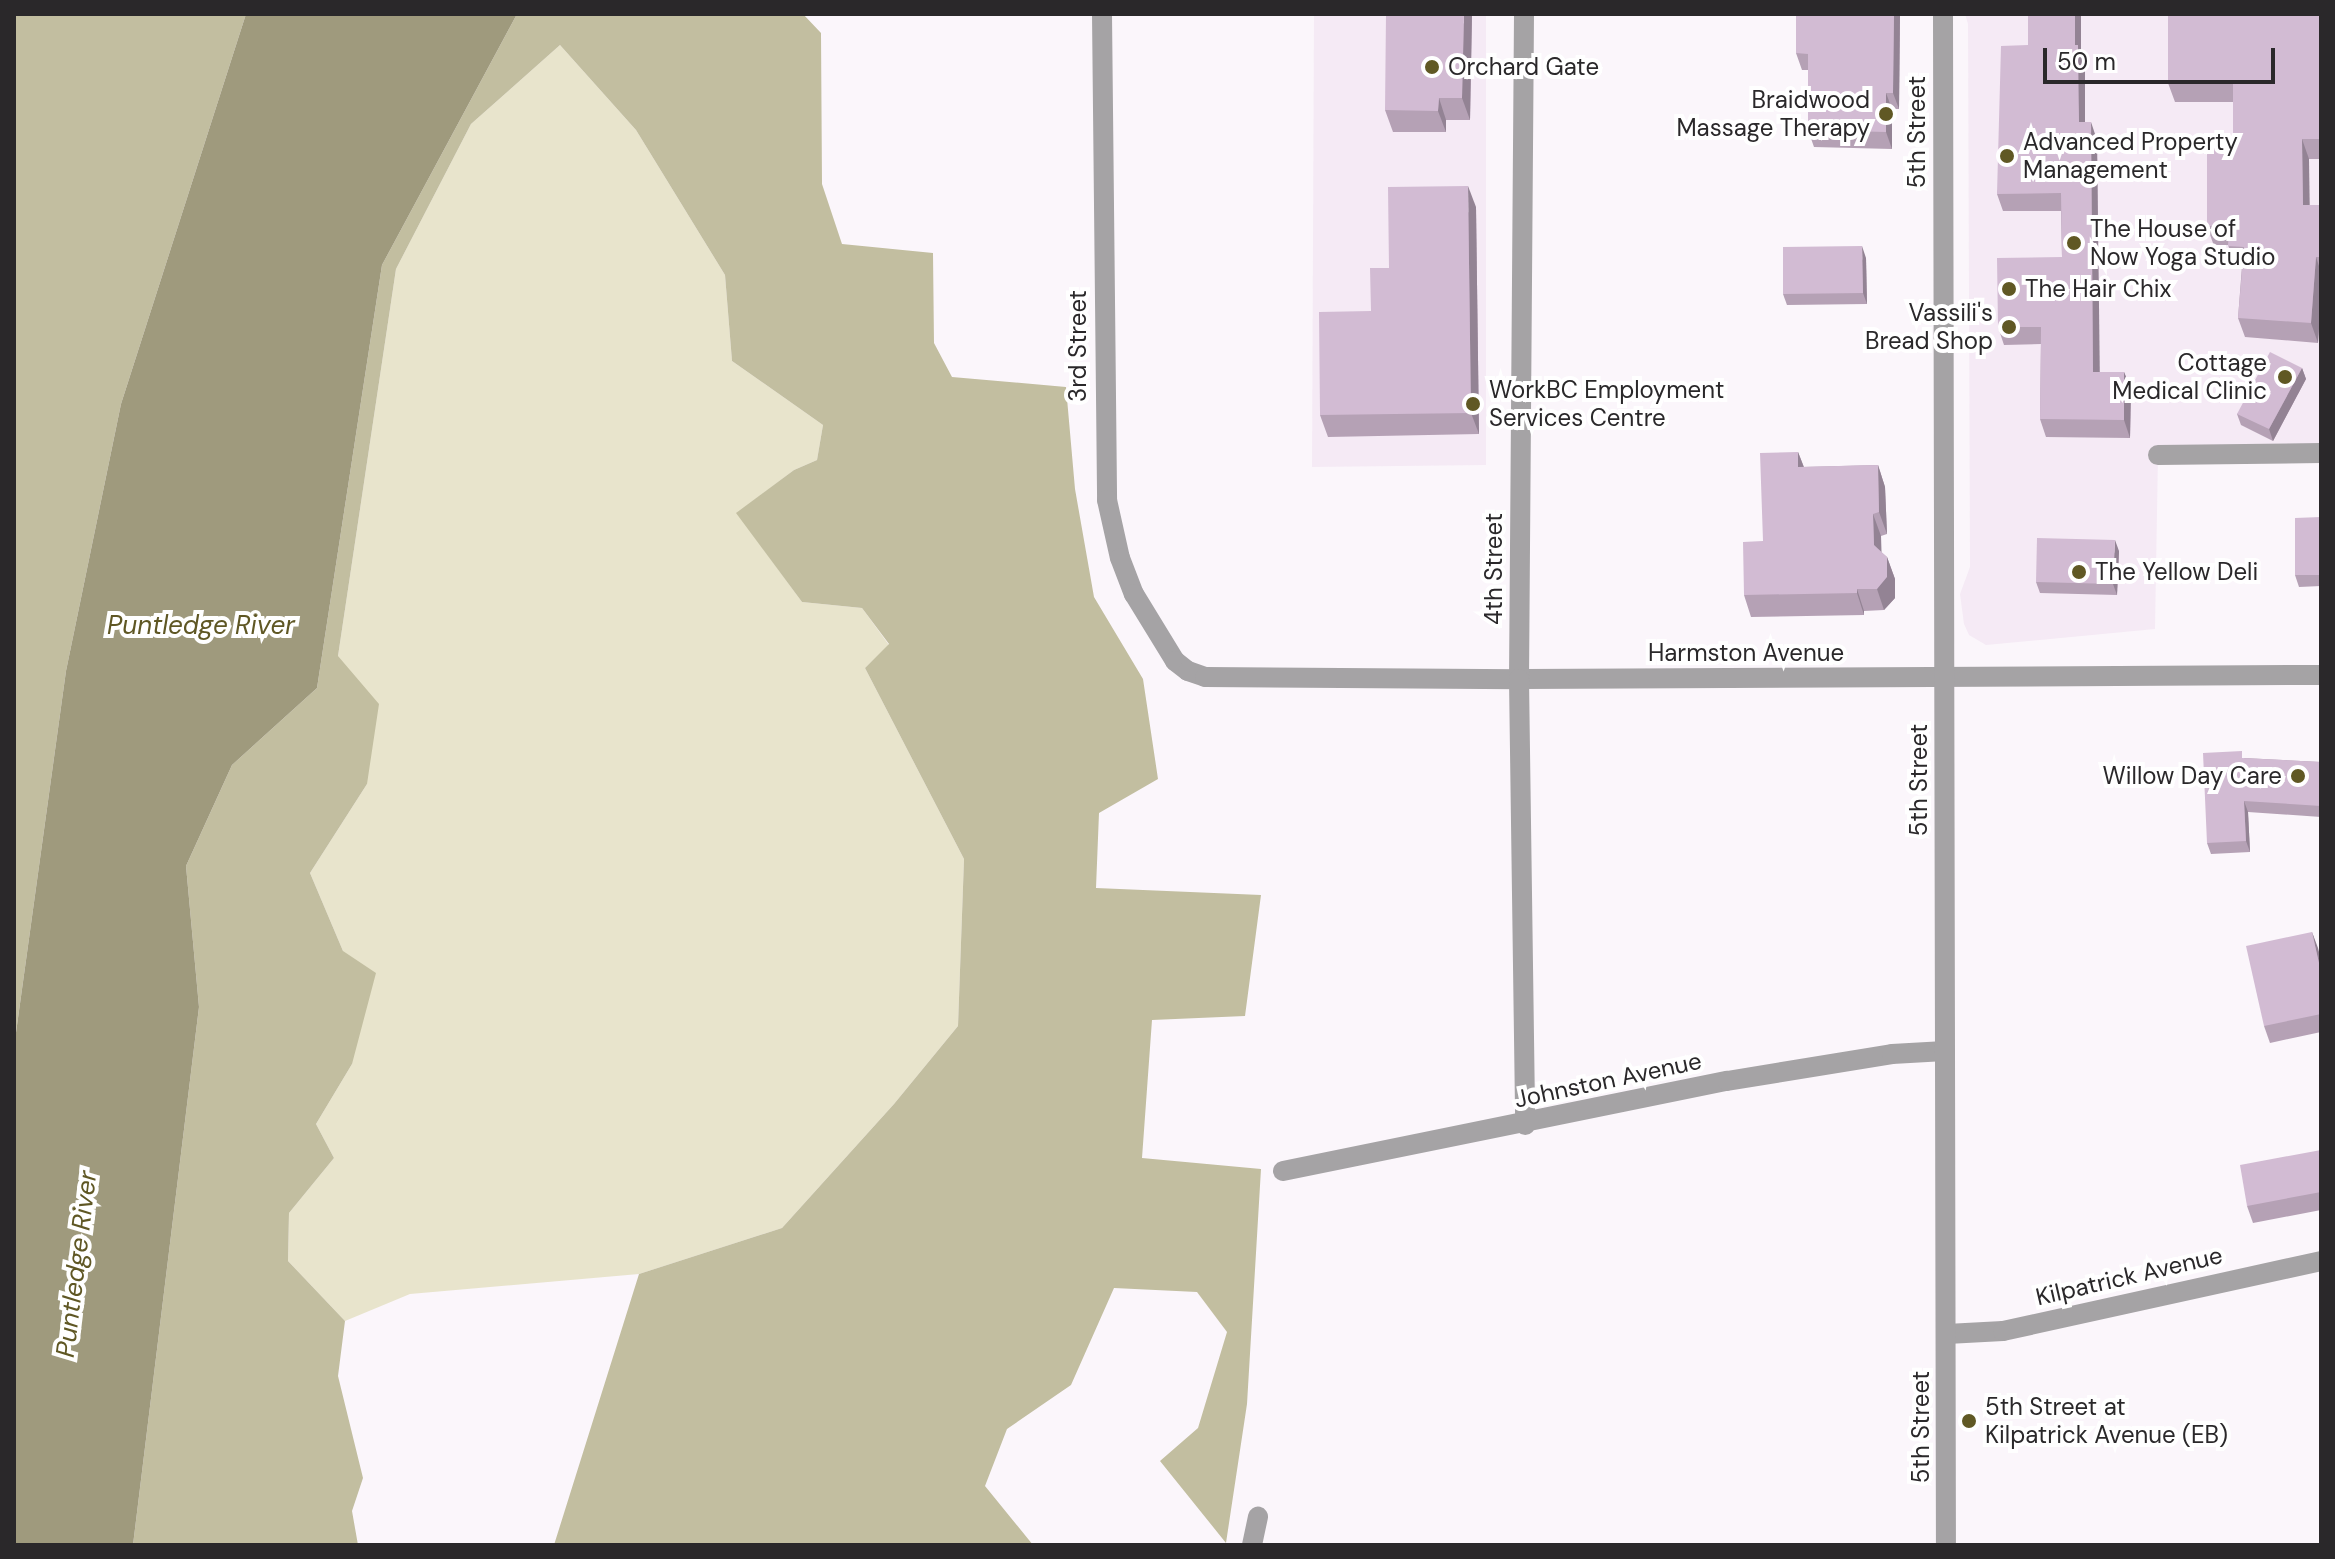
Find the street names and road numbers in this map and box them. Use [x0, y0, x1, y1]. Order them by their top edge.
street label: 5th Street [1903, 76, 1931, 188]
street label: 3rd Street [1064, 290, 1092, 402]
street label: 4th Street [1480, 513, 1508, 625]
street label: Harmston Avenue [1648, 639, 1844, 667]
street label: 5th Street [1905, 724, 1933, 836]
street label: Johnston Avenue [1512, 1046, 1704, 1114]
street label: Kilpatrick Avenue [2033, 1241, 2225, 1311]
street label: 5th Street [1907, 1371, 1935, 1483]

